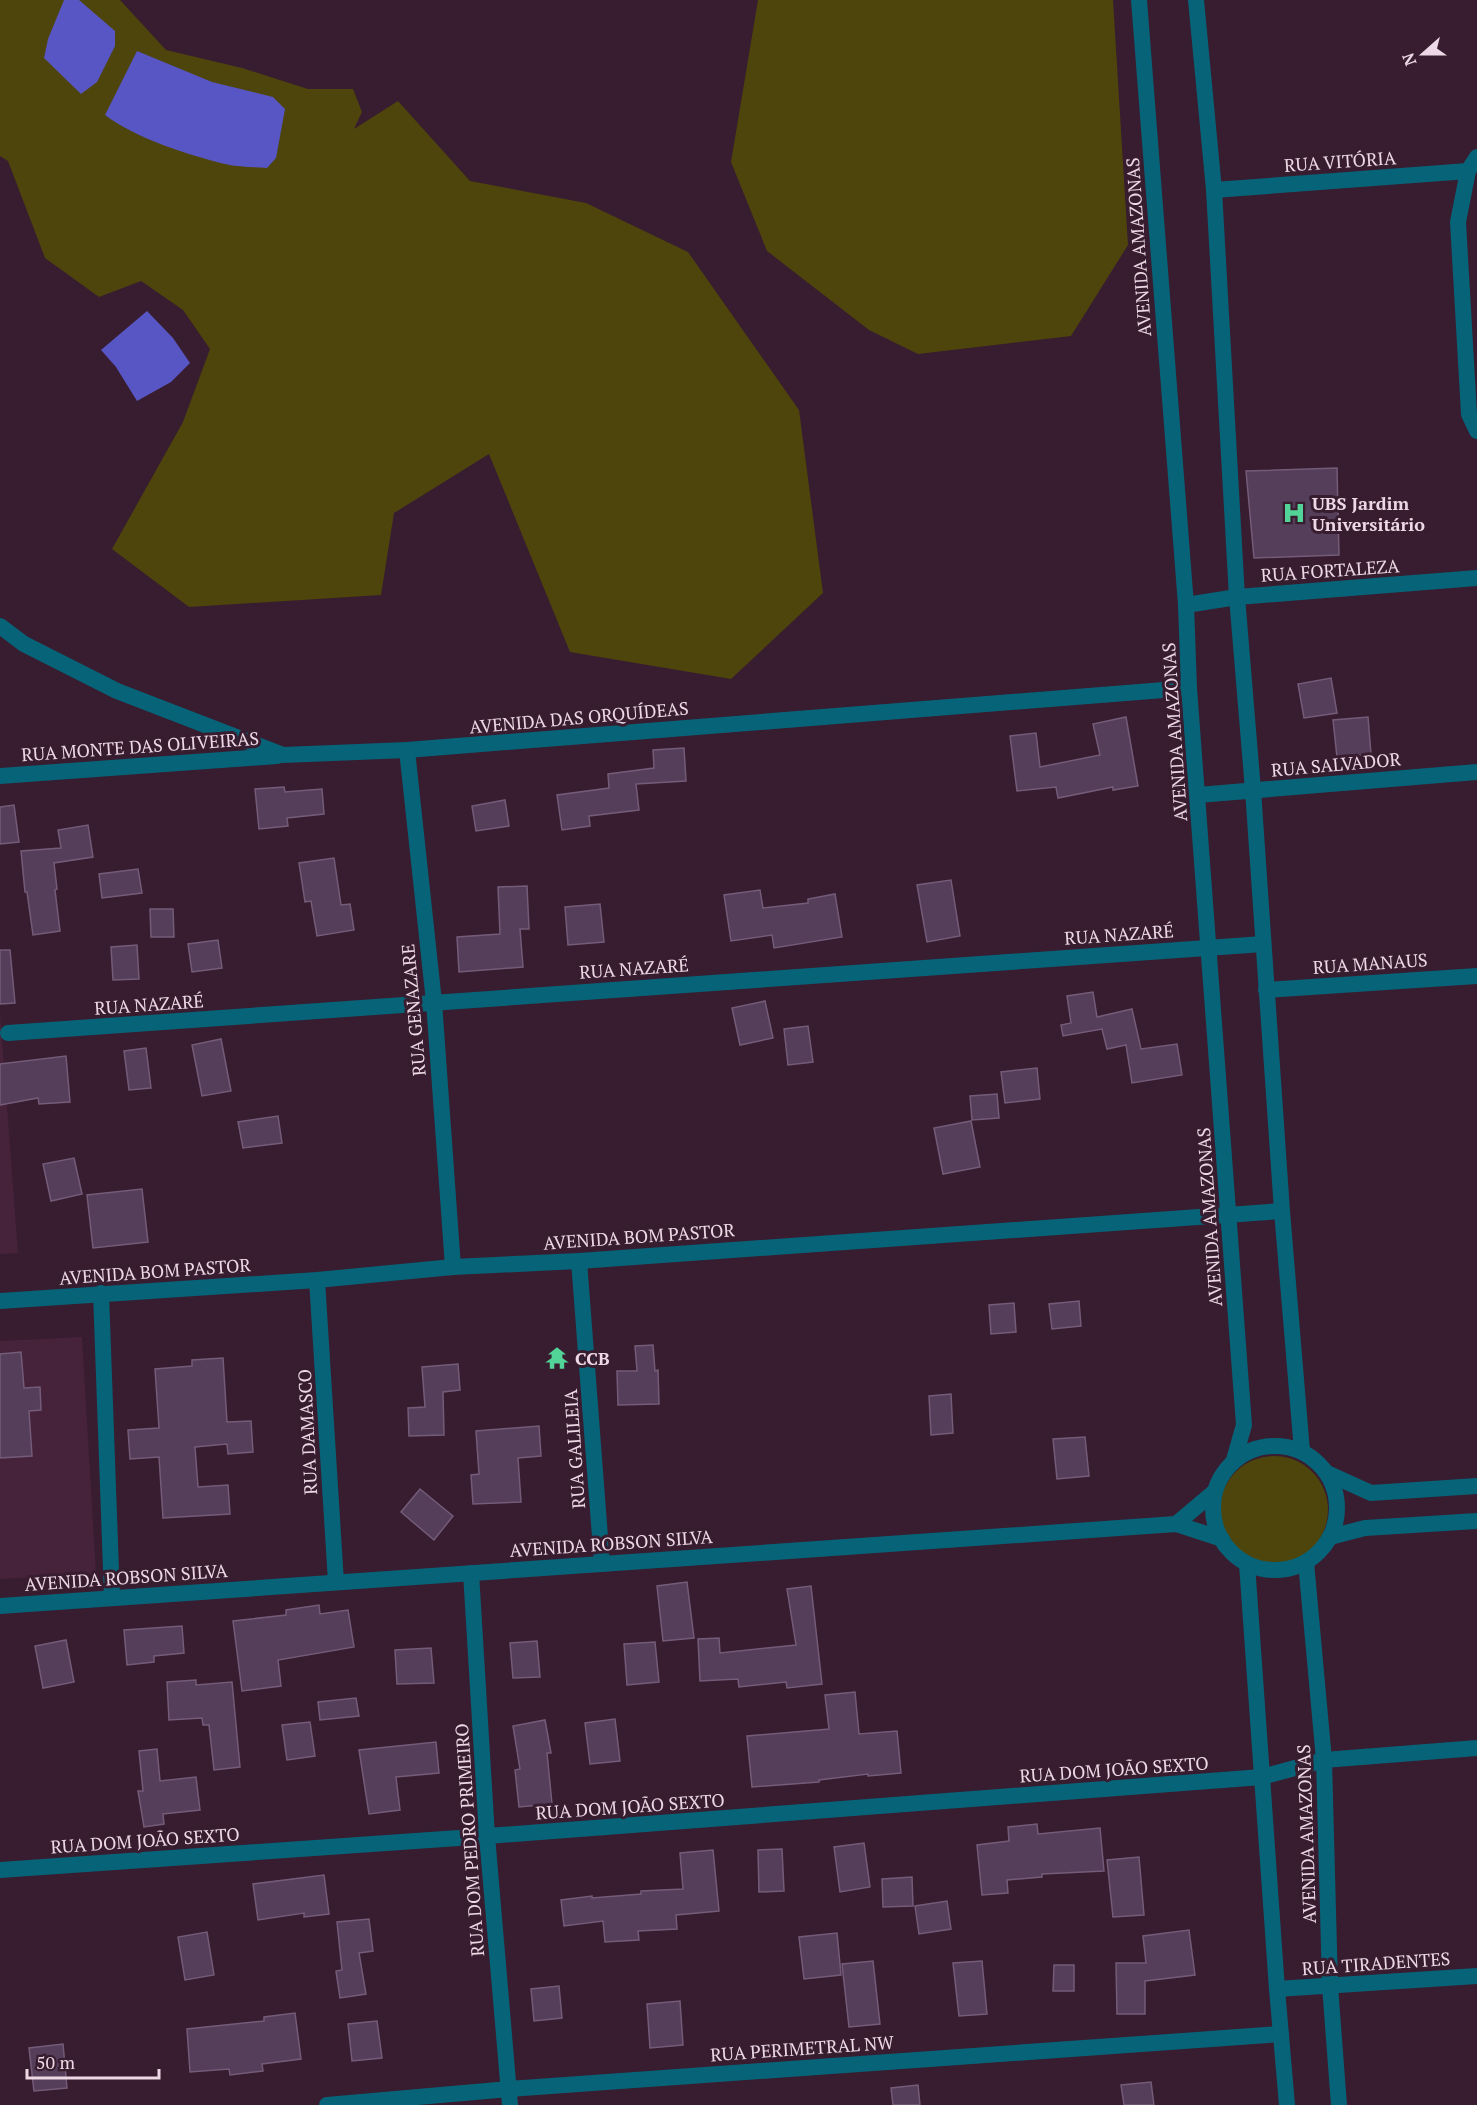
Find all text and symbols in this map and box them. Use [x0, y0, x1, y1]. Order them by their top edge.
north arrow [1393, 24, 1453, 84]
text: N [1397, 50, 1421, 69]
street label: RUA VITÓRIA [1283, 145, 1397, 177]
street label: AVENIDA AMAZONAS [1120, 157, 1156, 337]
place label: UBS Jardim Universitário [1312, 491, 1425, 536]
hospital icon: UBS Jardim Universitário [1281, 500, 1307, 526]
street label: RUA FORTALEZA [1260, 553, 1401, 587]
street label: AVENIDA AMAZONAS [1156, 642, 1192, 822]
street label: AVENIDA DAS ORQUÍDEAS [468, 695, 690, 739]
street label: RUA MONTE DAS OLIVEIRAS [20, 726, 260, 766]
street label: RUA SALVADOR [1270, 746, 1402, 782]
street label: RUA NAZARÉ [1063, 918, 1175, 950]
street label: RUA GENAZARE [395, 943, 431, 1077]
street label: RUA MANAUS [1312, 947, 1428, 979]
street label: RUA NAZARÉ [578, 952, 690, 984]
street label: RUA NAZARÉ [93, 988, 205, 1020]
street label: AVENIDA AMAZONAS [1191, 1127, 1227, 1307]
street label: AVENIDA BOM PASTOR [542, 1217, 736, 1255]
street label: AVENIDA BOM PASTOR [58, 1252, 252, 1290]
temple icon: CCB [544, 1345, 570, 1371]
place label: CCB [575, 1346, 610, 1370]
street label: RUA DAMASCO [292, 1368, 322, 1496]
street label: RUA GALILEIA [558, 1388, 590, 1510]
street label: AVENIDA ROBSON SILVA [509, 1524, 714, 1562]
street label: AVENIDA ROBSON SILVA [24, 1558, 229, 1596]
street label: RUA DOM PEDRO PRIMEIRO [449, 1723, 489, 1957]
street label: AVENIDA AMAZONAS [1291, 1744, 1321, 1924]
street label: RUA DOM JOÃO SEXTO [1019, 1750, 1209, 1788]
street label: RUA DOM JOÃO SEXTO [535, 1787, 725, 1825]
street label: RUA DOM JOÃO SEXTO [50, 1821, 240, 1859]
street label: RUA TIRADENTES [1301, 1946, 1451, 1980]
street label: RUA PERIMETRAL NW [709, 2030, 895, 2066]
scale bar [27, 2042, 159, 2080]
text: 50 m [36, 2050, 76, 2074]

